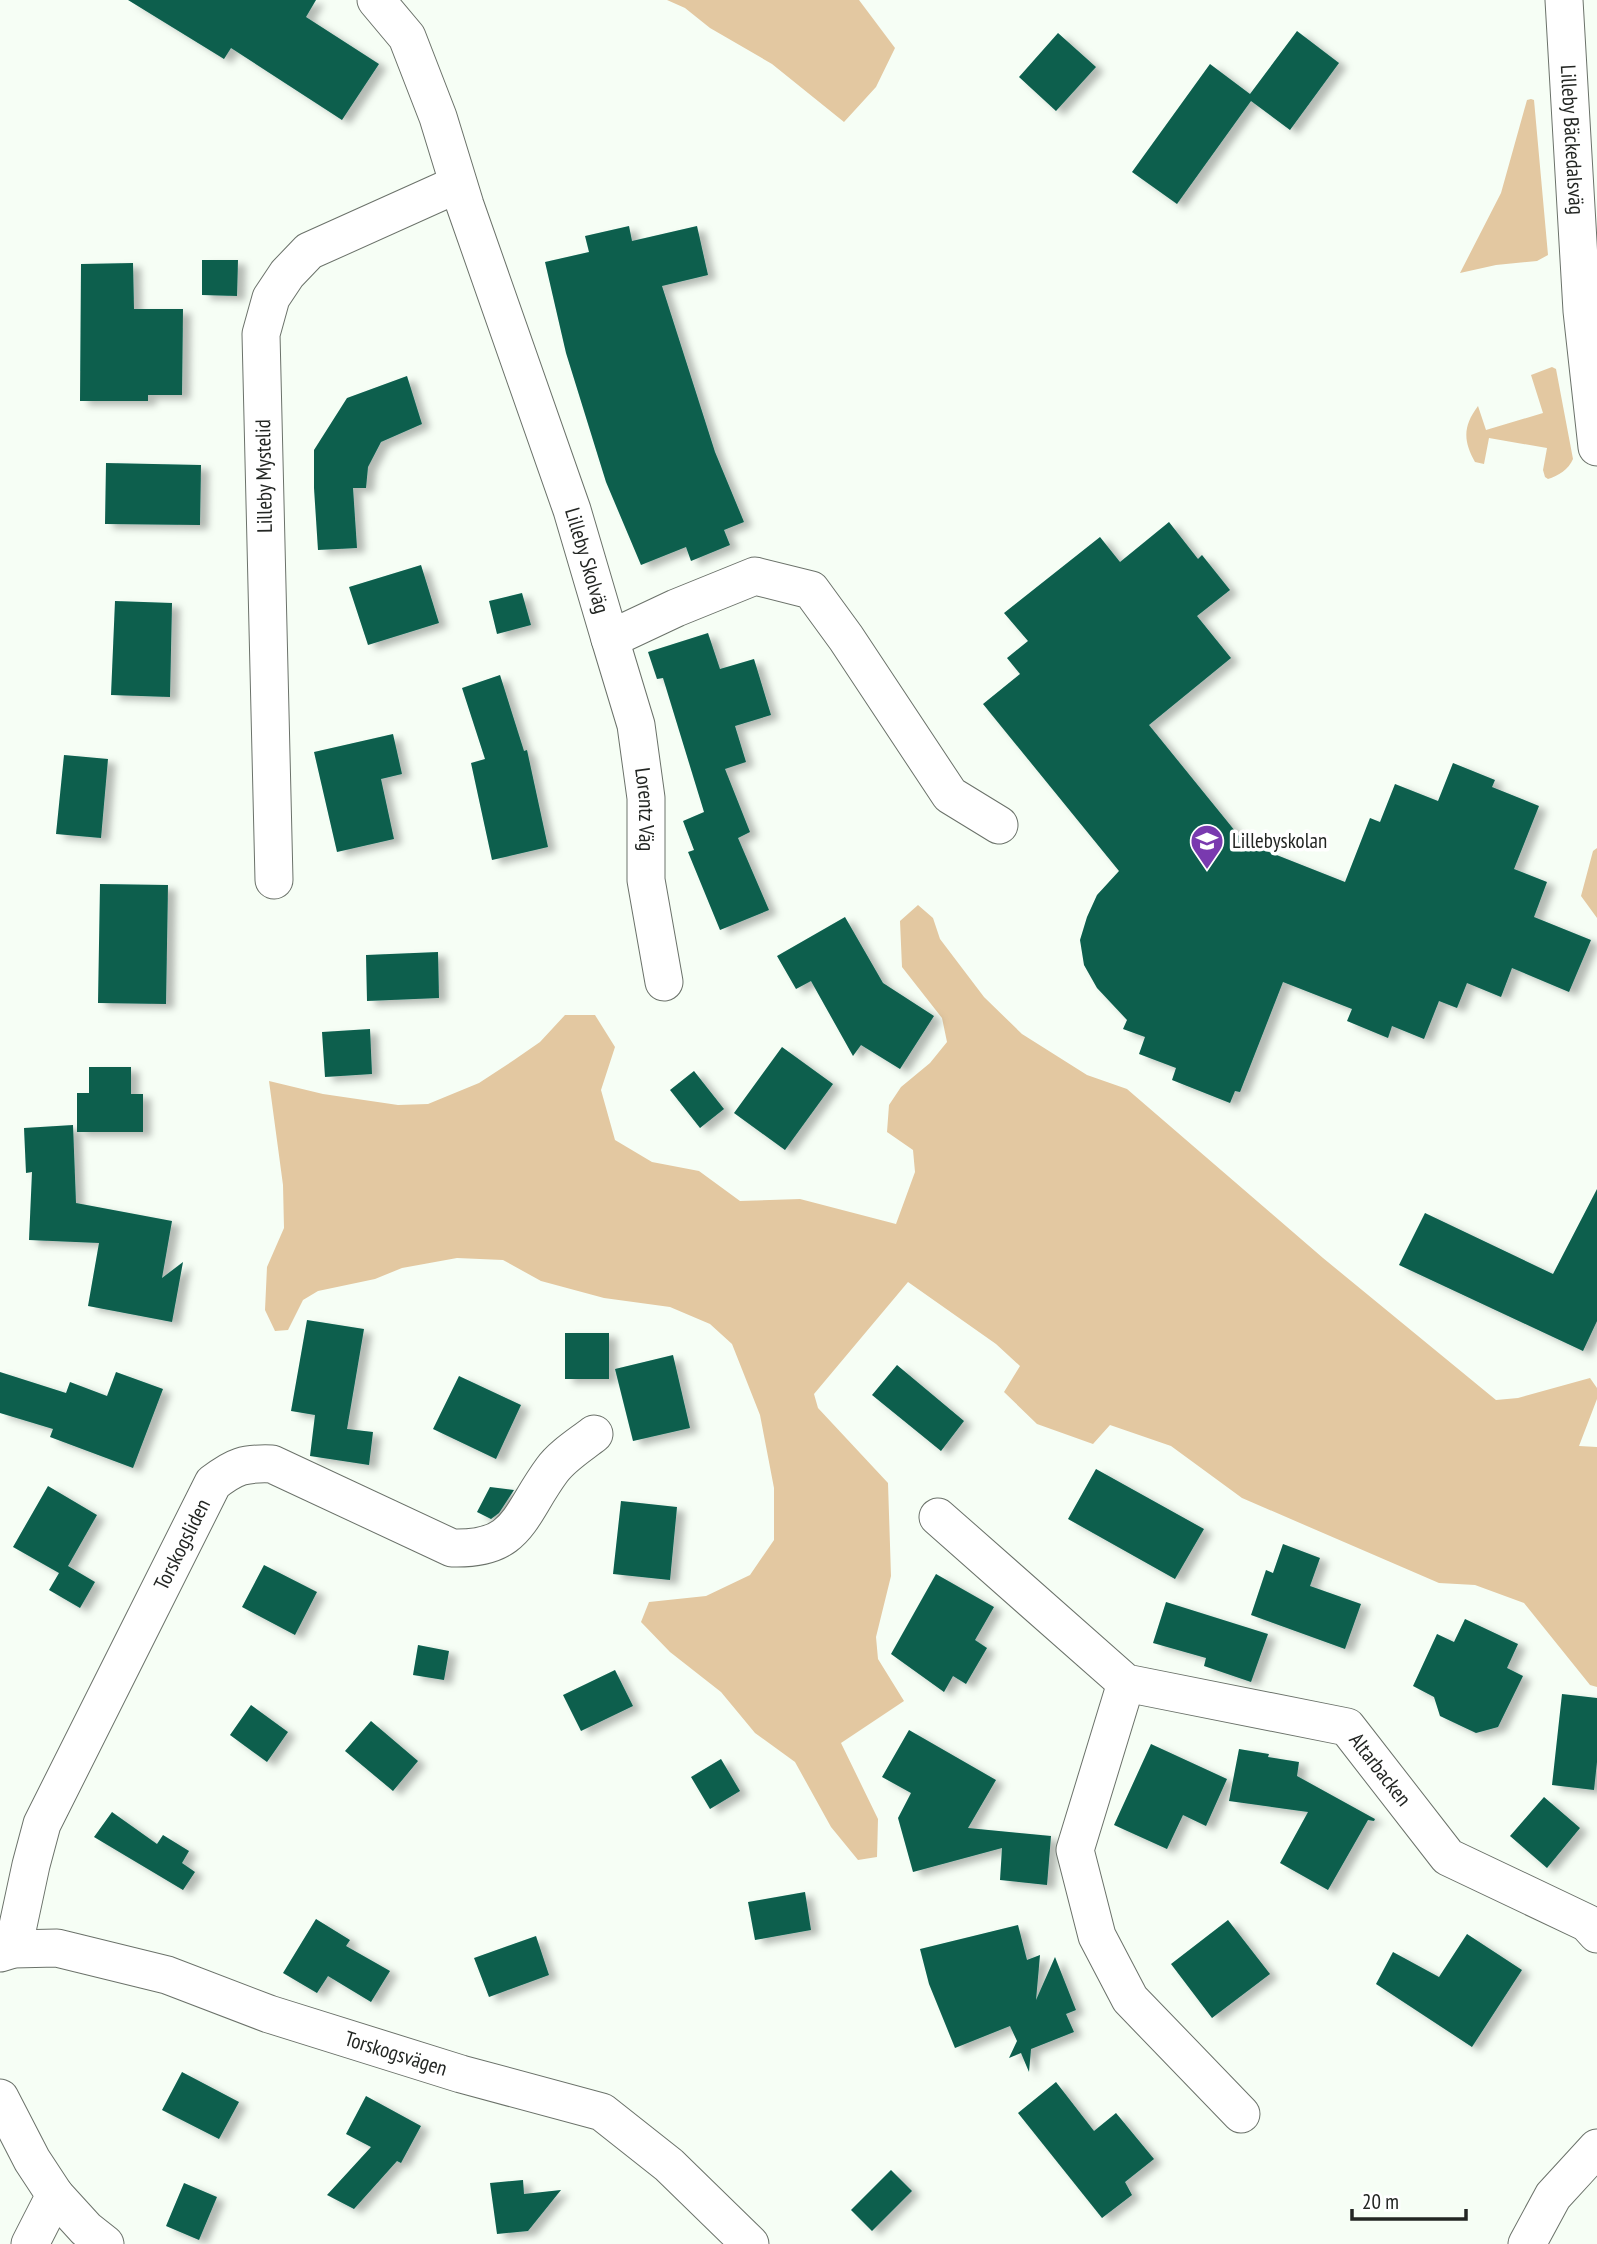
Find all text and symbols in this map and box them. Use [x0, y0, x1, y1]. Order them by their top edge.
street label: Lilleby Bäckedalsväg [1555, 64, 1590, 215]
street label: Lilleby Mystelid [249, 419, 278, 533]
street label: Lilleby Skolväg [559, 504, 616, 616]
street label: Lorentz Väg [629, 766, 660, 851]
school or university icon: Lillebyskolan [1188, 822, 1226, 871]
place label: Lillebyskolan [1232, 827, 1327, 854]
street label: Torskogsliden [147, 1494, 216, 1595]
street label: Altarbacken [1343, 1727, 1417, 1811]
street label: Torskogsvägen [341, 2024, 451, 2082]
scale bar [1352, 2178, 1466, 2222]
text: 20 m [1362, 2188, 1399, 2215]

